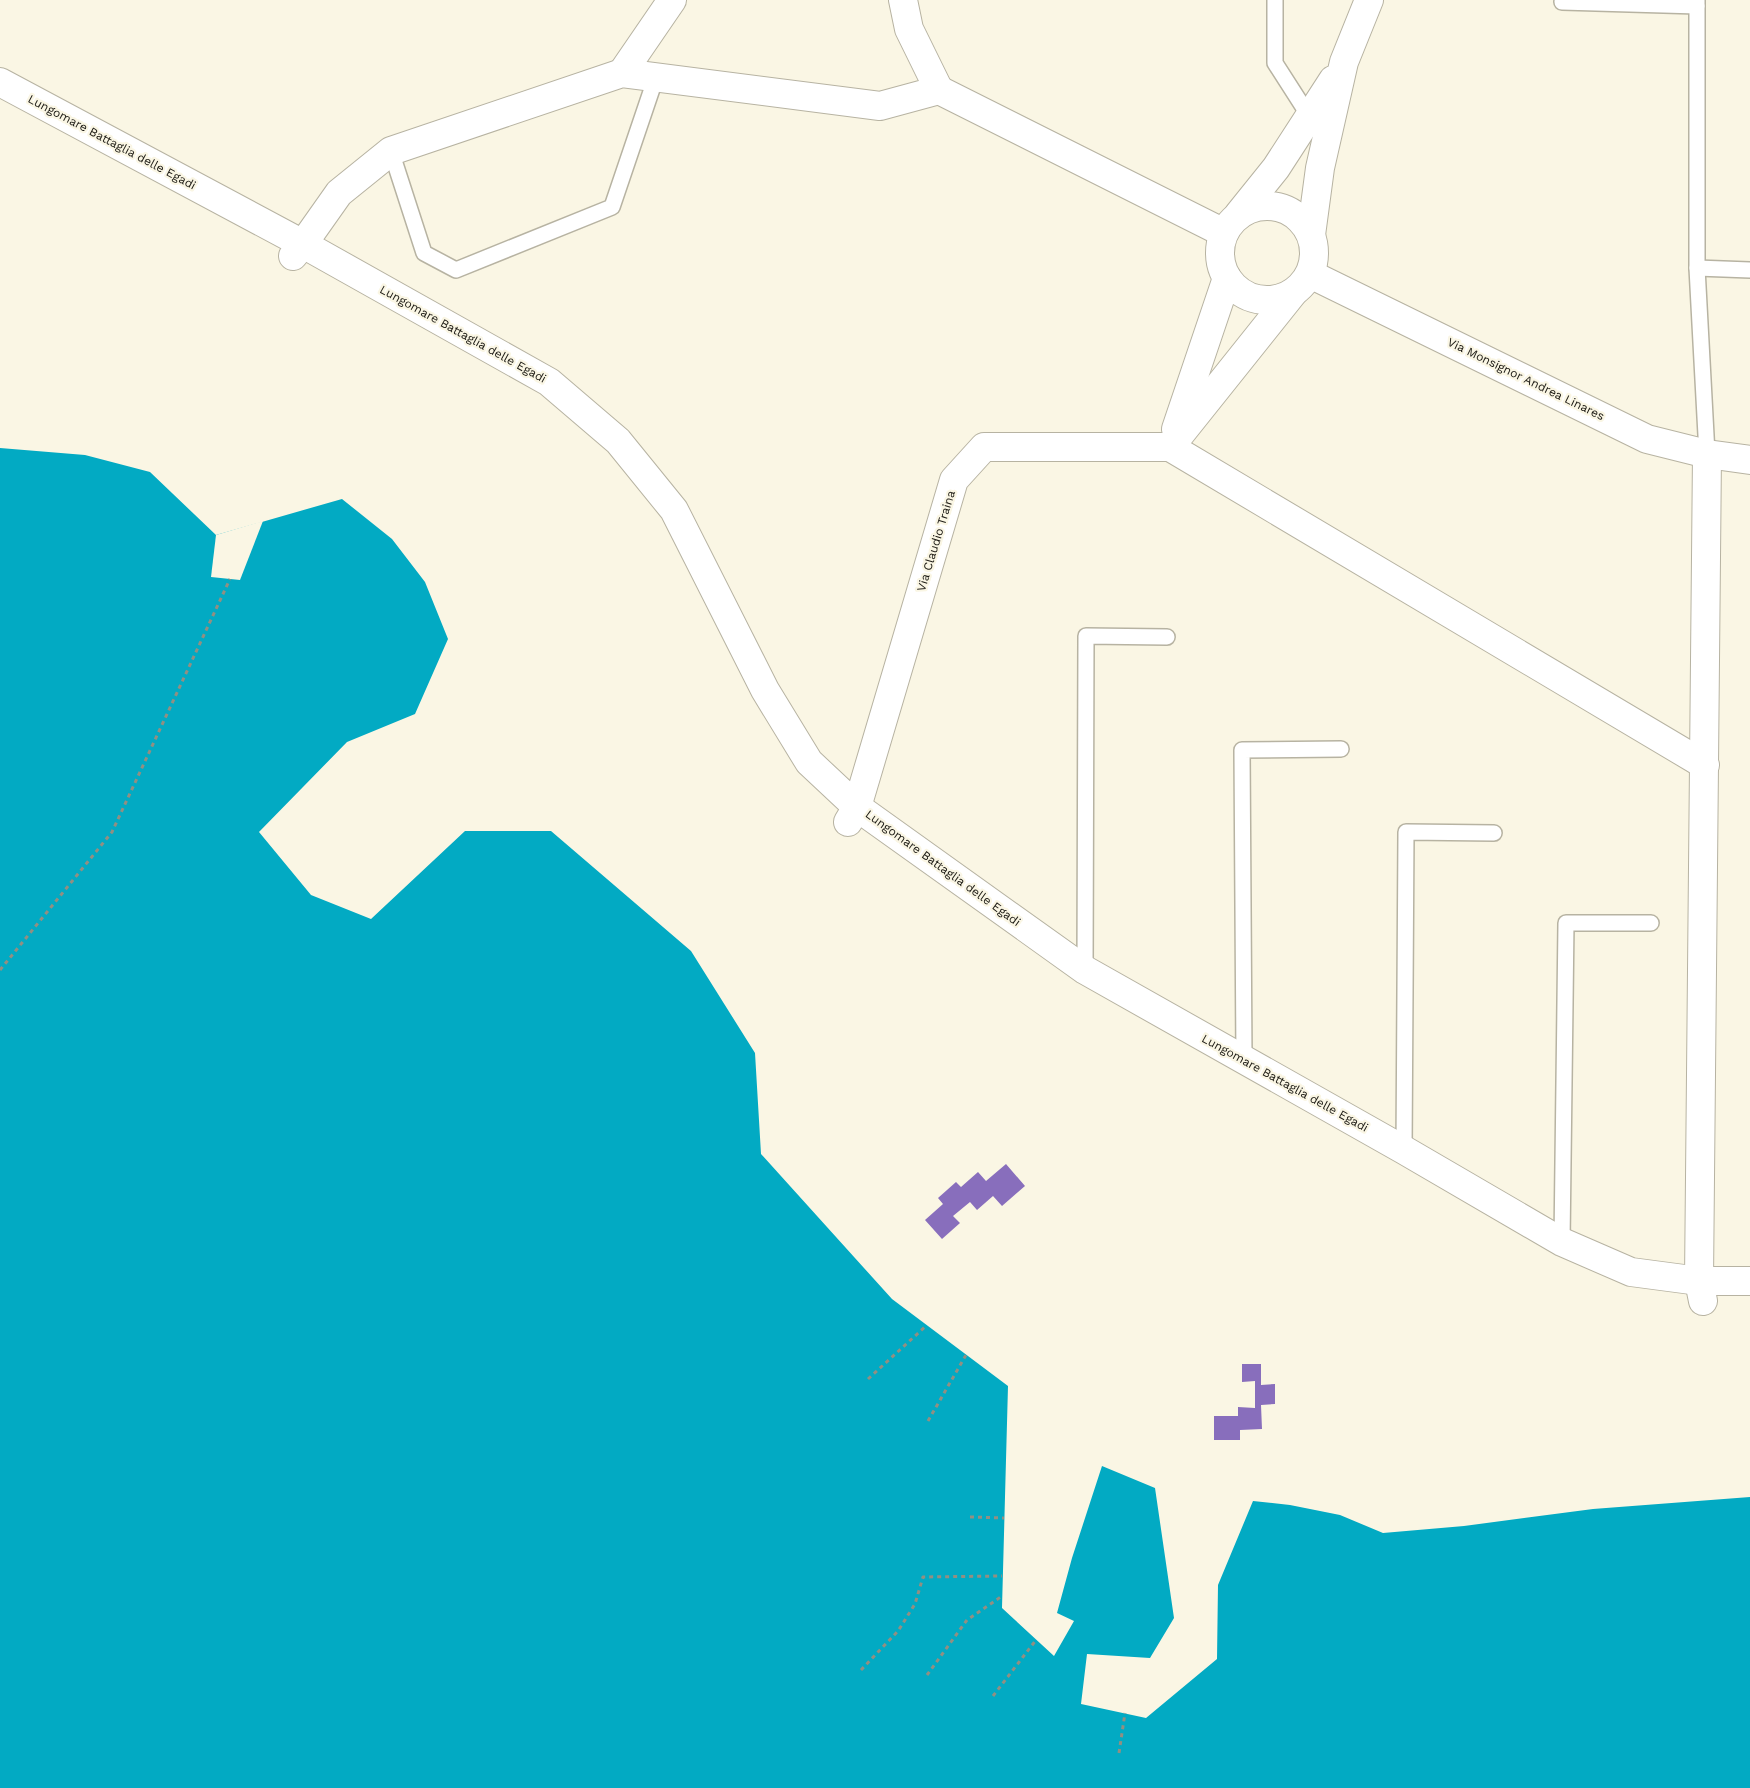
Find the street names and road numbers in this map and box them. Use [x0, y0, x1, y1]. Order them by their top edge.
street label: Lungomare Battaglia delle Egadi [26, 92, 198, 192]
street label: Lungomare Battaglia delle Egadi [377, 282, 549, 386]
street label: Via Monsignor Andrea Linares [1445, 335, 1607, 423]
street label: Via Claudio Traina [914, 489, 958, 593]
street label: Lungomare Battaglia delle Egadi [863, 807, 1023, 929]
street label: Lungomare Battaglia delle Egadi [1199, 1031, 1371, 1135]

